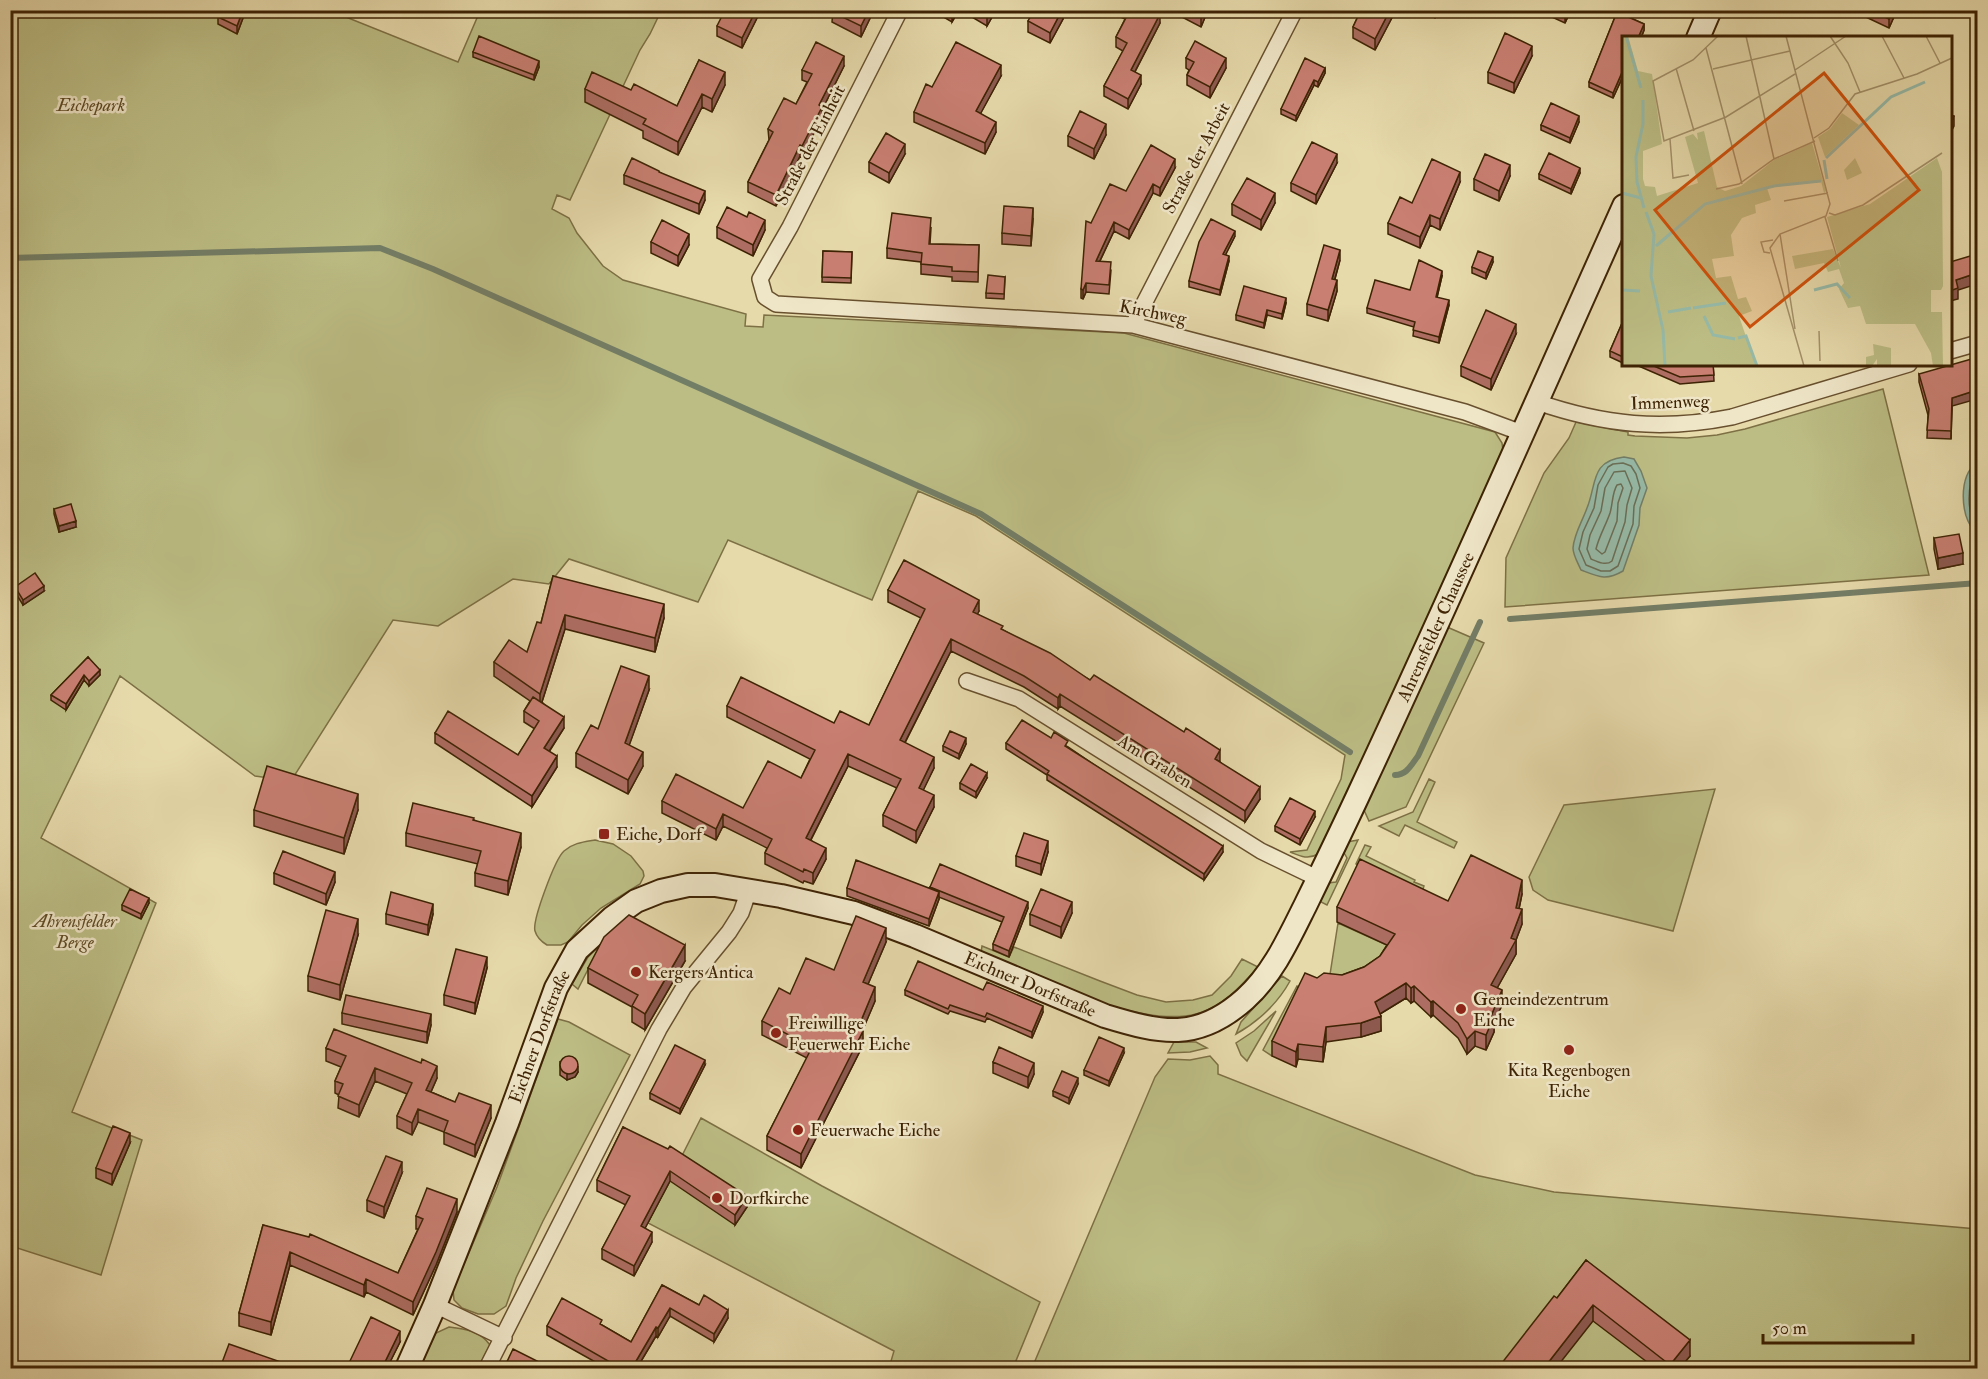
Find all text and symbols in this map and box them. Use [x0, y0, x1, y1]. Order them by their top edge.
inset map [1622, 36, 1952, 366]
street label: Straße der Einheit [770, 81, 851, 209]
park label: Eichepark [56, 94, 125, 117]
street label: Straße der Arbeit [1157, 98, 1236, 218]
street label: Kirchweg [1117, 295, 1190, 330]
street label: Immenweg [1630, 390, 1711, 415]
street label: Ahrensfelder Chaussee [1392, 548, 1480, 707]
street label: Am Graben [1112, 729, 1196, 793]
place label: Eiche, Dorf [616, 823, 705, 846]
marker: Eiche, Dorf [597, 827, 611, 841]
park label: Ahrensfelder Berge [31, 910, 118, 954]
street label: Eichner Dorfstraße [960, 947, 1100, 1023]
place label: Kergers Antica [648, 961, 754, 984]
street label: Eichner Dorfstraße [504, 965, 576, 1107]
marker: Kergers Antica [629, 965, 643, 979]
place label: Gemeindezentrum Eiche [1473, 988, 1609, 1032]
marker: Gemeindezentrum Eiche [1454, 1002, 1468, 1016]
place label: Freiwillige Feuerwehr Eiche [788, 1012, 911, 1056]
marker: Freiwillige Feuerwehr Eiche [769, 1026, 783, 1040]
marker: Kita Regenbogen Eiche [1562, 1043, 1576, 1057]
place label: Kita Regenbogen Eiche [1507, 1059, 1631, 1103]
place label: Feuerwache Eiche [810, 1119, 941, 1142]
marker: Feuerwache Eiche [791, 1123, 805, 1137]
place label: Dorfkirche [729, 1187, 810, 1210]
marker: Dorfkirche [710, 1191, 724, 1205]
scale bar [1763, 1307, 1913, 1345]
text: 50 m [1772, 1317, 1807, 1340]

